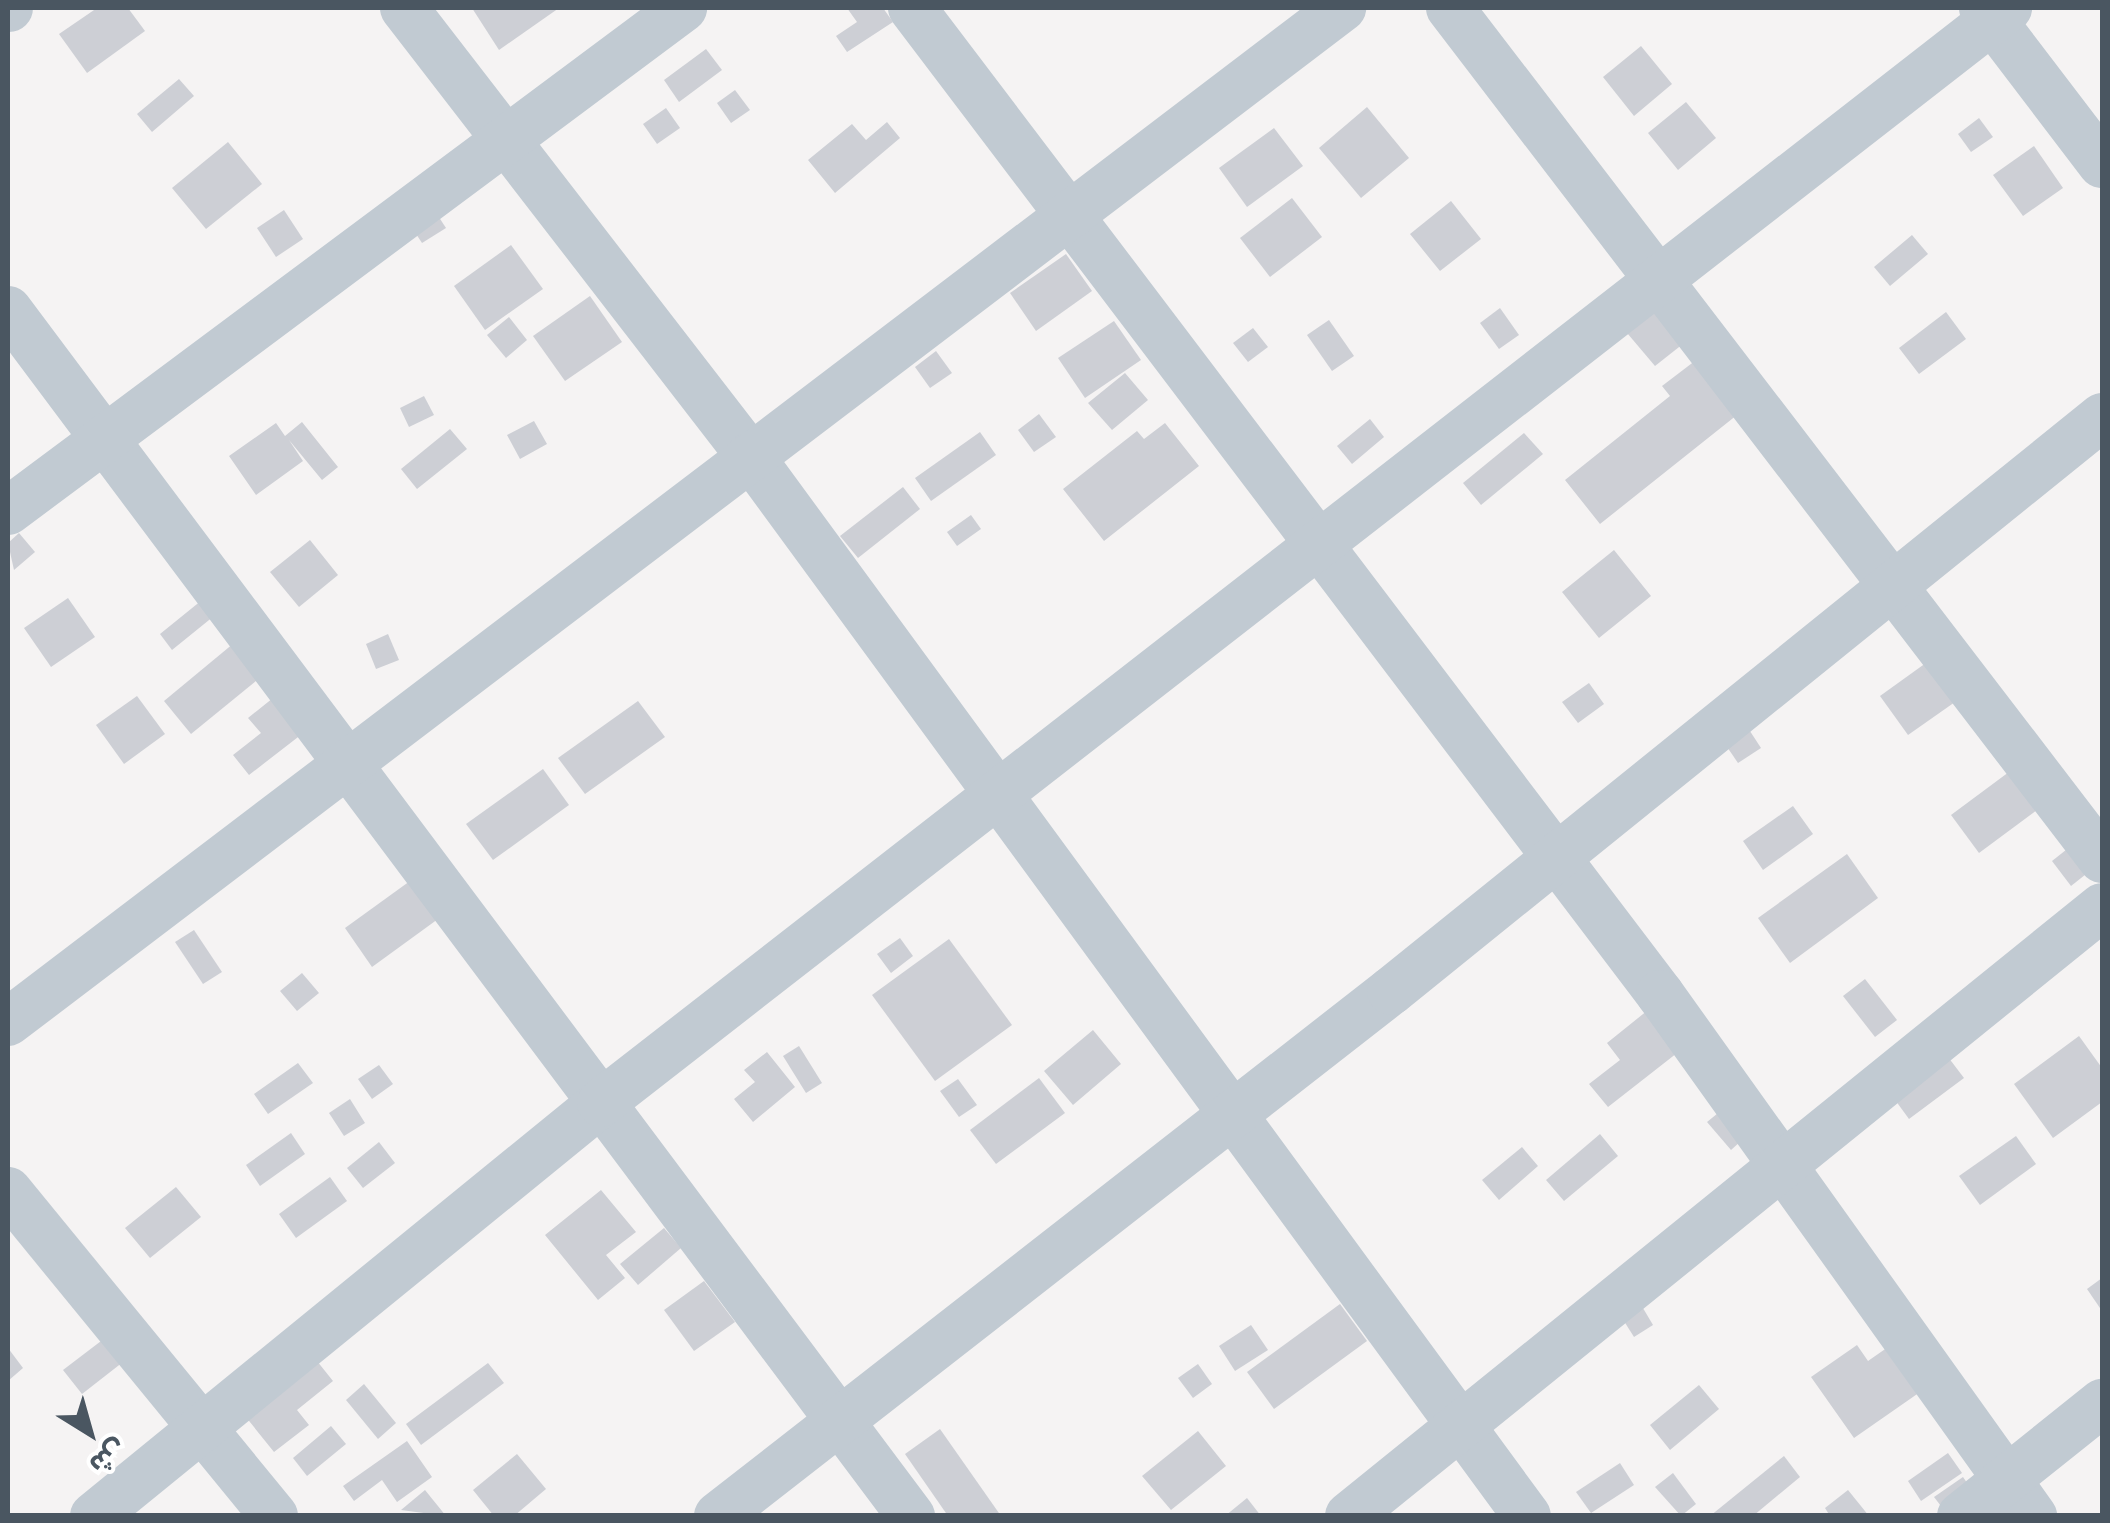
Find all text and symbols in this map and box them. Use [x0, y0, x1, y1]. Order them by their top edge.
north arrow [40, 1383, 140, 1483]
text: ش [81, 1430, 135, 1484]

